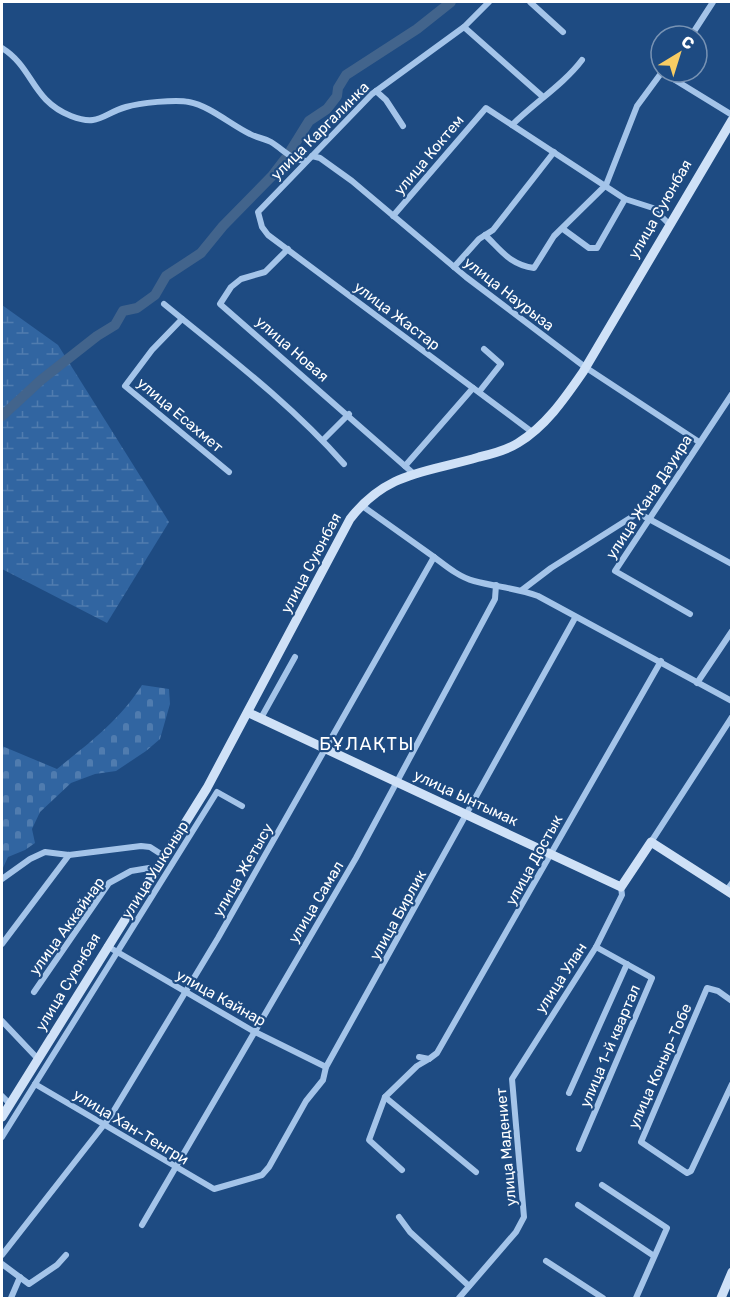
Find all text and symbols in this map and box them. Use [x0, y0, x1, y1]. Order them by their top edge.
north arrow [649, 24, 709, 84]
text: С [678, 32, 698, 54]
street label: улица Каргалинка [267, 78, 373, 184]
street label: улица Коктем [390, 111, 468, 199]
street label: улица Суюнбая [624, 156, 696, 262]
street label: улица Наурыза [460, 253, 558, 335]
street label: улица Жастар [350, 278, 444, 354]
street label: улица Новая [252, 312, 332, 386]
street label: улица Есахмет [133, 374, 227, 456]
street label: улица Жана Дауира [602, 431, 696, 563]
street label: улица Суюнбая [277, 510, 345, 616]
district label: БҰЛАҚТЫ [319, 733, 415, 755]
street label: улица Ынтымак [411, 766, 521, 830]
street label: улица Достык [502, 812, 566, 908]
street label: улица Ушконыр [118, 818, 192, 922]
street label: улица Жетысу [209, 820, 277, 920]
street label: улица Самал [285, 858, 347, 946]
street label: улица Бирлик [366, 867, 430, 963]
street label: улица Аккайнар [25, 873, 109, 979]
street label: улица Суюнбая [32, 930, 104, 1034]
street label: улица Улан [532, 939, 590, 1017]
street label: улица Кайнар [173, 966, 269, 1030]
street label: улица 1-й квартал [576, 982, 644, 1110]
street label: улица Коныр-Тобе [624, 1001, 696, 1131]
street label: улица Хан-Тенгри [70, 1085, 192, 1169]
street label: улица Мадениет [492, 1087, 520, 1207]

